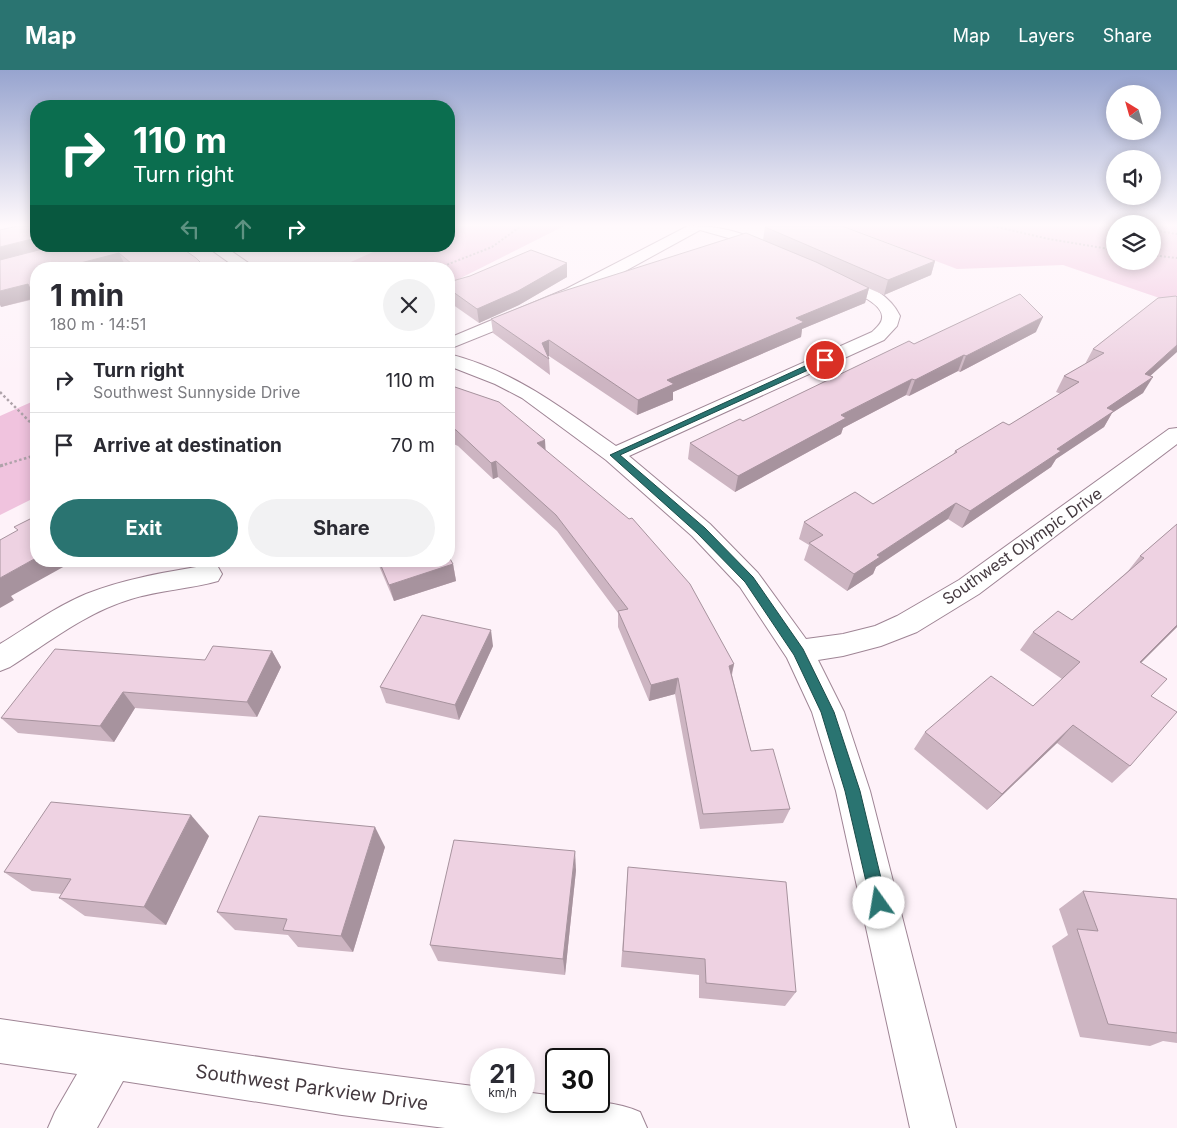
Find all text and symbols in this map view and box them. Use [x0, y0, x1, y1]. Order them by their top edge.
text: Map [25, 21, 76, 50]
text: Map [953, 25, 990, 46]
text: Layers [1018, 25, 1075, 46]
text: Share [1103, 25, 1152, 46]
north arrow [1106, 85, 1161, 140]
map controls [1106, 85, 1161, 270]
text: 110 m [133, 119, 227, 161]
icon: right [50, 120, 115, 185]
button: sound [1106, 150, 1161, 205]
text: Turn right [133, 161, 234, 187]
icon: left [176, 215, 204, 243]
icon: ahead [229, 215, 257, 243]
icon: right [282, 215, 310, 243]
button: layers [1106, 215, 1161, 270]
text: 1 min [50, 277, 124, 313]
button: close [383, 279, 435, 331]
text: 180 m · 14:51 [50, 314, 146, 334]
pin [804, 339, 846, 381]
icon: arrive [811, 346, 839, 374]
text: Turn right [93, 359, 184, 382]
icon: right [50, 366, 78, 394]
text: 110 m [386, 369, 435, 392]
text: Southwest Sunnyside Drive [93, 382, 300, 402]
icon: arrive [50, 431, 78, 459]
text: Arrive at destination [93, 434, 282, 457]
text: 70 m [391, 434, 435, 457]
street label: Southwest Olympic Drive [938, 483, 1106, 609]
button: Exit [50, 499, 238, 557]
button: Share [248, 499, 435, 557]
position arrow [852, 876, 904, 928]
speed limit sign: 30 [545, 1048, 610, 1113]
text: 21 [489, 1059, 516, 1089]
street label: Southwest Parkview Drive [194, 1060, 430, 1115]
text: km/h [488, 1085, 517, 1100]

